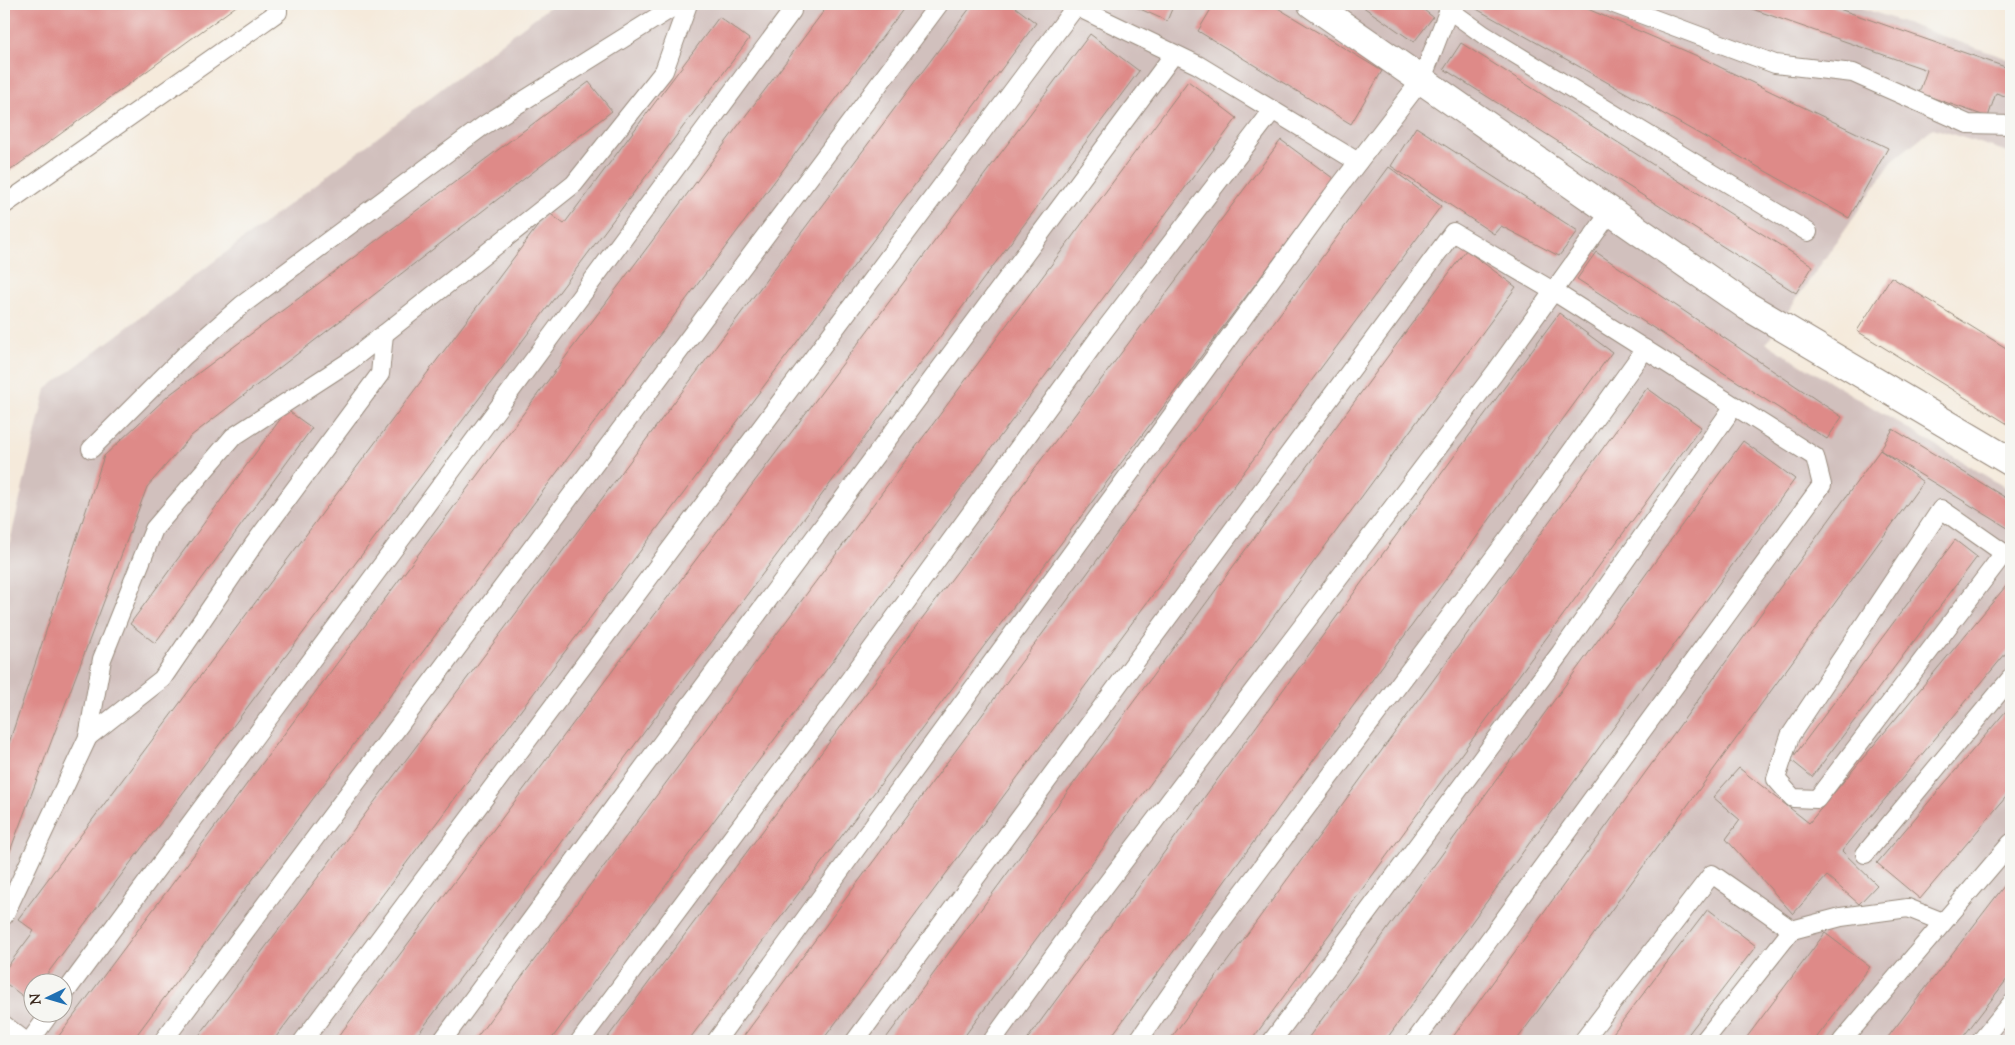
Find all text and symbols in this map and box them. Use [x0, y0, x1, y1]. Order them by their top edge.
north arrow [22, 972, 72, 1022]
text: N [27, 993, 47, 1005]

